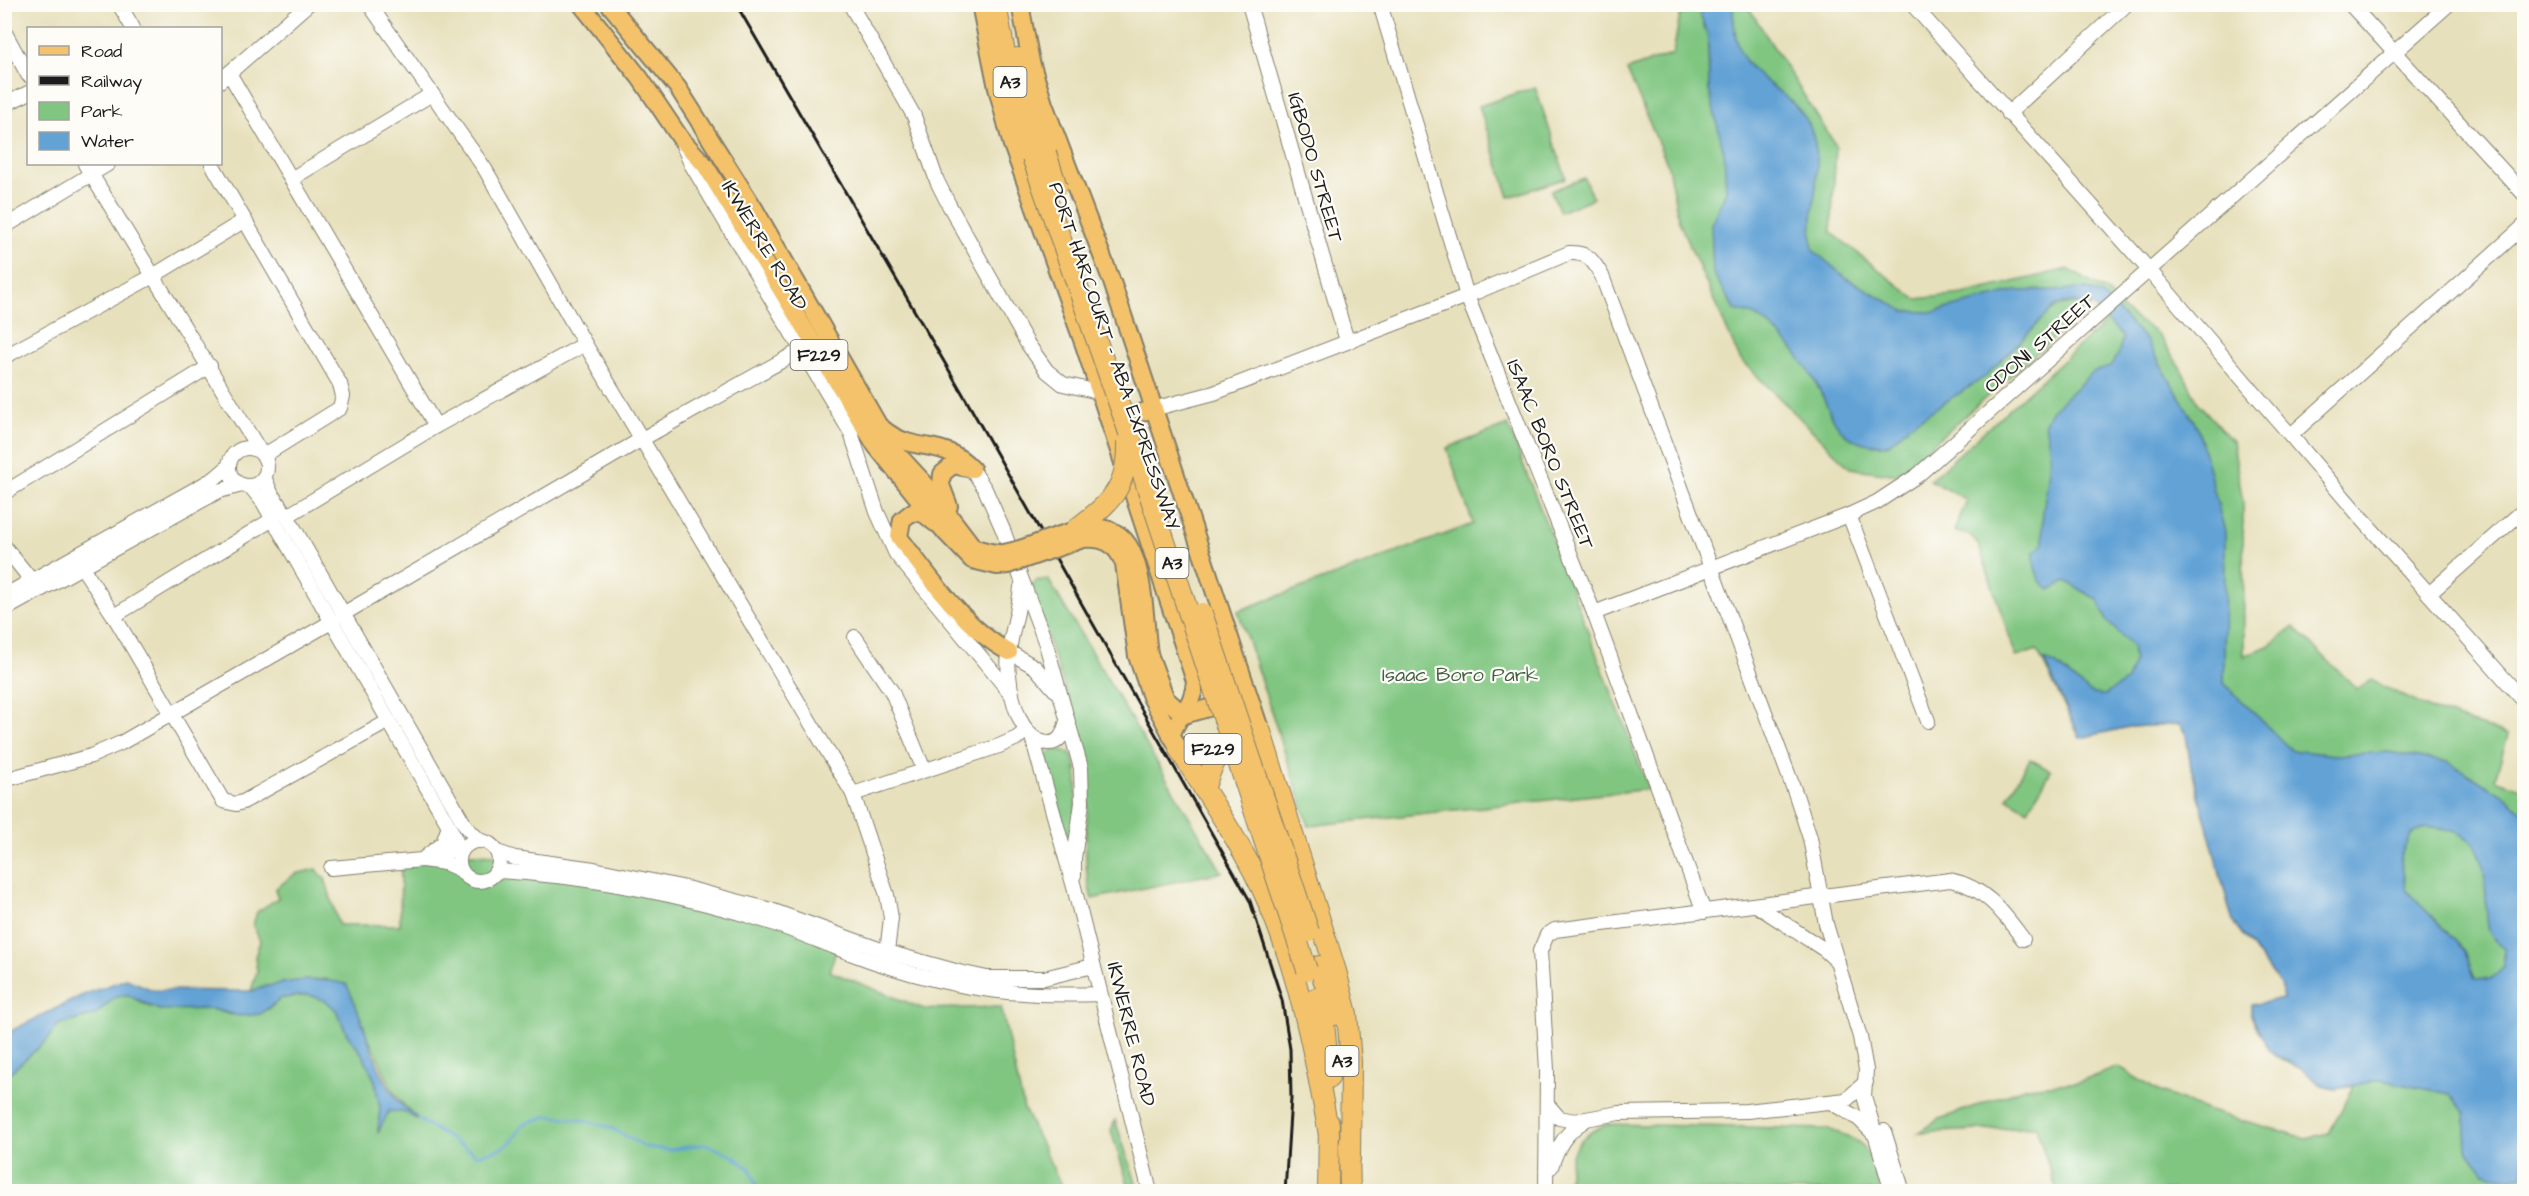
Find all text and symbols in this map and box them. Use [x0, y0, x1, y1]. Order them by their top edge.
legend [27, 27, 222, 165]
text: Road [81, 39, 122, 64]
road number: A3 [994, 67, 1026, 97]
text: Railway [81, 69, 142, 95]
street label: IGBODO STREET [1280, 89, 1350, 246]
text: Park [81, 99, 123, 124]
text: Water [81, 129, 134, 154]
street label: IKWERRE ROAD [714, 175, 814, 316]
street label: PORT HARCOURT - ABA EXPRESSWAY [1041, 179, 1187, 534]
street label: ODONI STREET [1978, 287, 2102, 400]
road number: F229 [790, 340, 848, 370]
street label: ISAAC BORO STREET [1499, 355, 1601, 554]
road number: A3 [1156, 548, 1188, 578]
park label: Isaac Boro Park [1382, 661, 1538, 689]
road number: F229 [1184, 734, 1242, 764]
street label: IKWERRE ROAD [1100, 959, 1162, 1109]
road number: A3 [1326, 1046, 1358, 1076]

